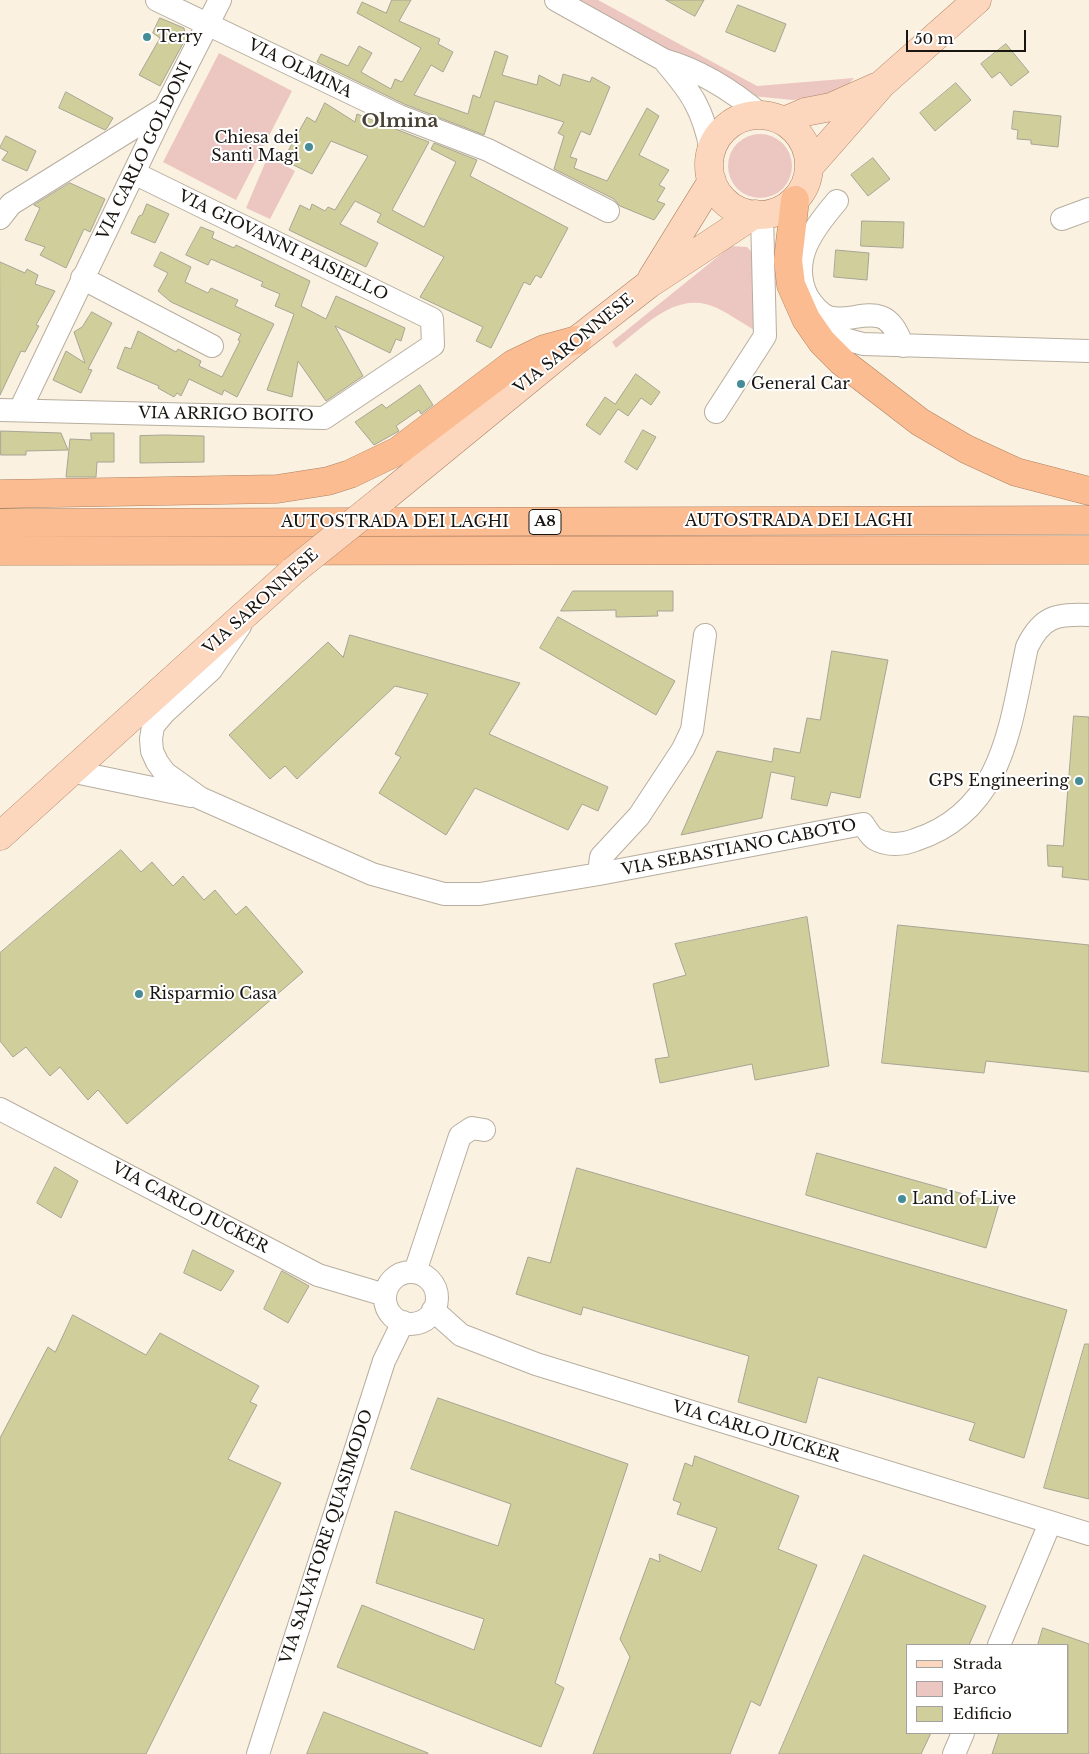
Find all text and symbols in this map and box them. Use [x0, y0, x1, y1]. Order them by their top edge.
scale bar [909, 20, 1029, 52]
place label: Terry [157, 27, 203, 47]
text: 50 m [914, 29, 954, 48]
marker: Terry [141, 31, 153, 43]
street label: VIA OLMINA [245, 36, 355, 102]
street label: VIA CARLO GOLDONI [93, 59, 197, 243]
district label: Olmina [361, 111, 439, 133]
place label: Chiesa dei Santi Magi [211, 128, 299, 166]
marker: Chiesa dei Santi Magi [303, 141, 315, 153]
street label: VIA GIOVANNI PAISIELLO [175, 187, 391, 305]
street label: VIA SARONNESE [510, 290, 638, 398]
place label: General Car [751, 374, 850, 394]
marker: General Car [735, 378, 747, 390]
street label: VIA ARRIGO BOITO [138, 404, 314, 426]
road number: A8 [529, 510, 561, 534]
street label: AUTOSTRADA DEI LAGHI [685, 511, 913, 531]
street label: AUTOSTRADA DEI LAGHI [281, 512, 509, 532]
street label: VIA SARONNESE [200, 545, 322, 659]
place label: GPS Engineering [928, 771, 1069, 791]
marker: GPS Engineering [1073, 775, 1085, 787]
street label: VIA SEBASTIANO CABOTO [620, 816, 858, 880]
place label: Risparmio Casa [149, 984, 277, 1004]
marker: Risparmio Casa [133, 988, 145, 1000]
street label: VIA CARLO JUCKER [108, 1159, 272, 1257]
place label: Land of Live [912, 1189, 1016, 1209]
marker: Land of Live [896, 1193, 908, 1205]
street label: VIA CARLO JUCKER [670, 1397, 842, 1467]
street label: VIA SALVATORE QUASIMODO [277, 1407, 377, 1667]
legend [906, 1644, 1069, 1734]
text: Strada [953, 1654, 1002, 1673]
text: Parco [953, 1679, 996, 1698]
text: Edificio [953, 1704, 1012, 1723]

